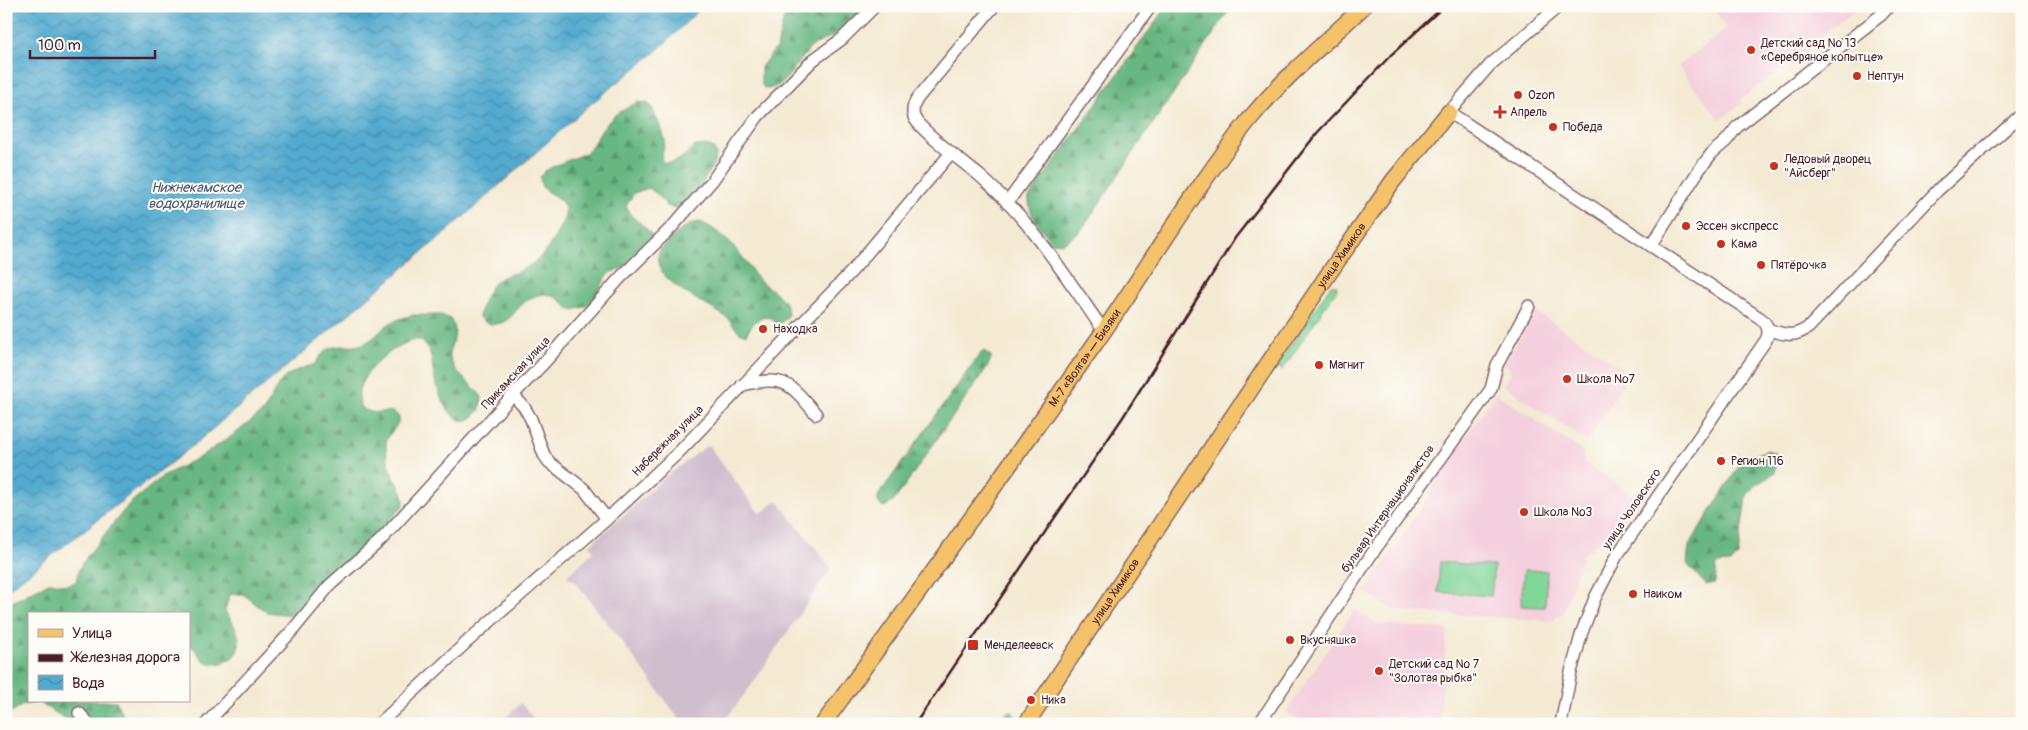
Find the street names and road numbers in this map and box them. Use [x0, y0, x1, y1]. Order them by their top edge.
street label: улица Химиков [1313, 220, 1369, 292]
street label: М-7 «Волга» — Бизяки [1045, 306, 1124, 410]
street label: Прикамская улица [478, 333, 554, 412]
street label: Набережная улица [629, 402, 707, 480]
street label: бульвар Интернационалистов [1338, 442, 1438, 576]
street label: улица Чоловского [1599, 465, 1665, 553]
street label: улица Химиков [1087, 555, 1143, 628]

